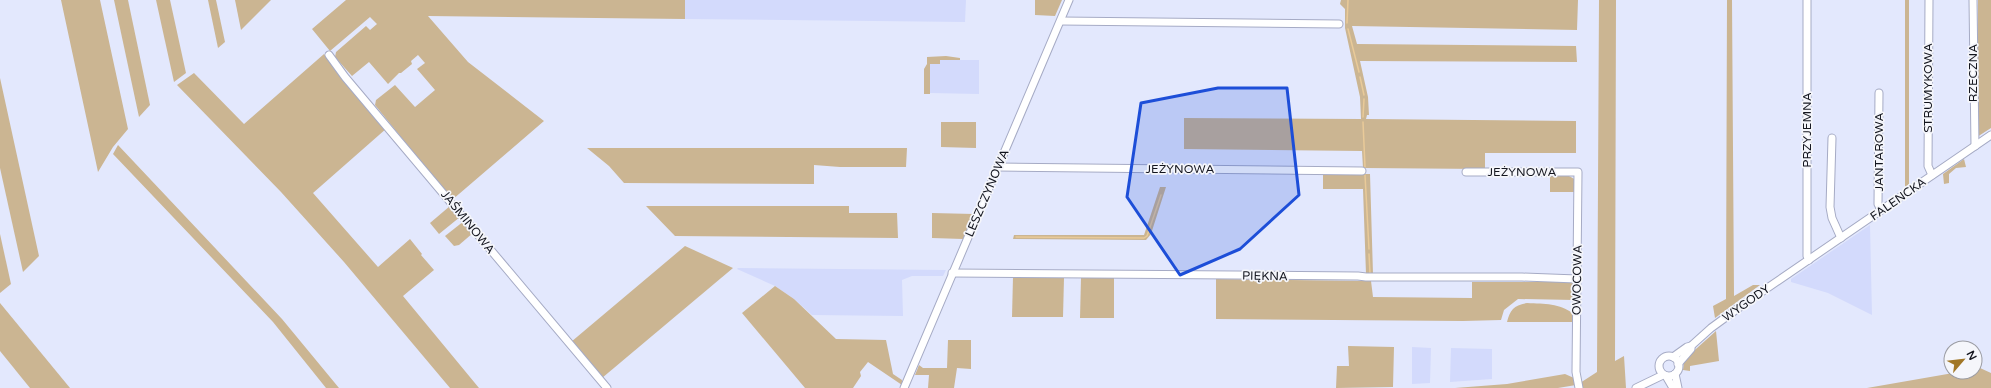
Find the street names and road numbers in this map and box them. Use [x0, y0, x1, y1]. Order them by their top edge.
street label: STRUMYKOWA [1921, 43, 1935, 133]
street label: RZECZNA [1966, 44, 1980, 102]
street label: PRZYJEMNA [1800, 92, 1814, 168]
street label: JANTAROWA [1872, 112, 1886, 192]
street label: LESZCZYNOWA [962, 147, 1012, 239]
street label: JEŻYNOWA [1145, 162, 1215, 176]
street label: JEŻYNOWA [1487, 165, 1557, 179]
street label: FALENCKA [1867, 175, 1929, 223]
street label: JAŚMINOWA [438, 188, 498, 257]
street label: OWOCOWA [1569, 245, 1585, 315]
street label: PIĘKNA [1242, 269, 1288, 283]
street label: WYGODY [1720, 281, 1773, 324]

